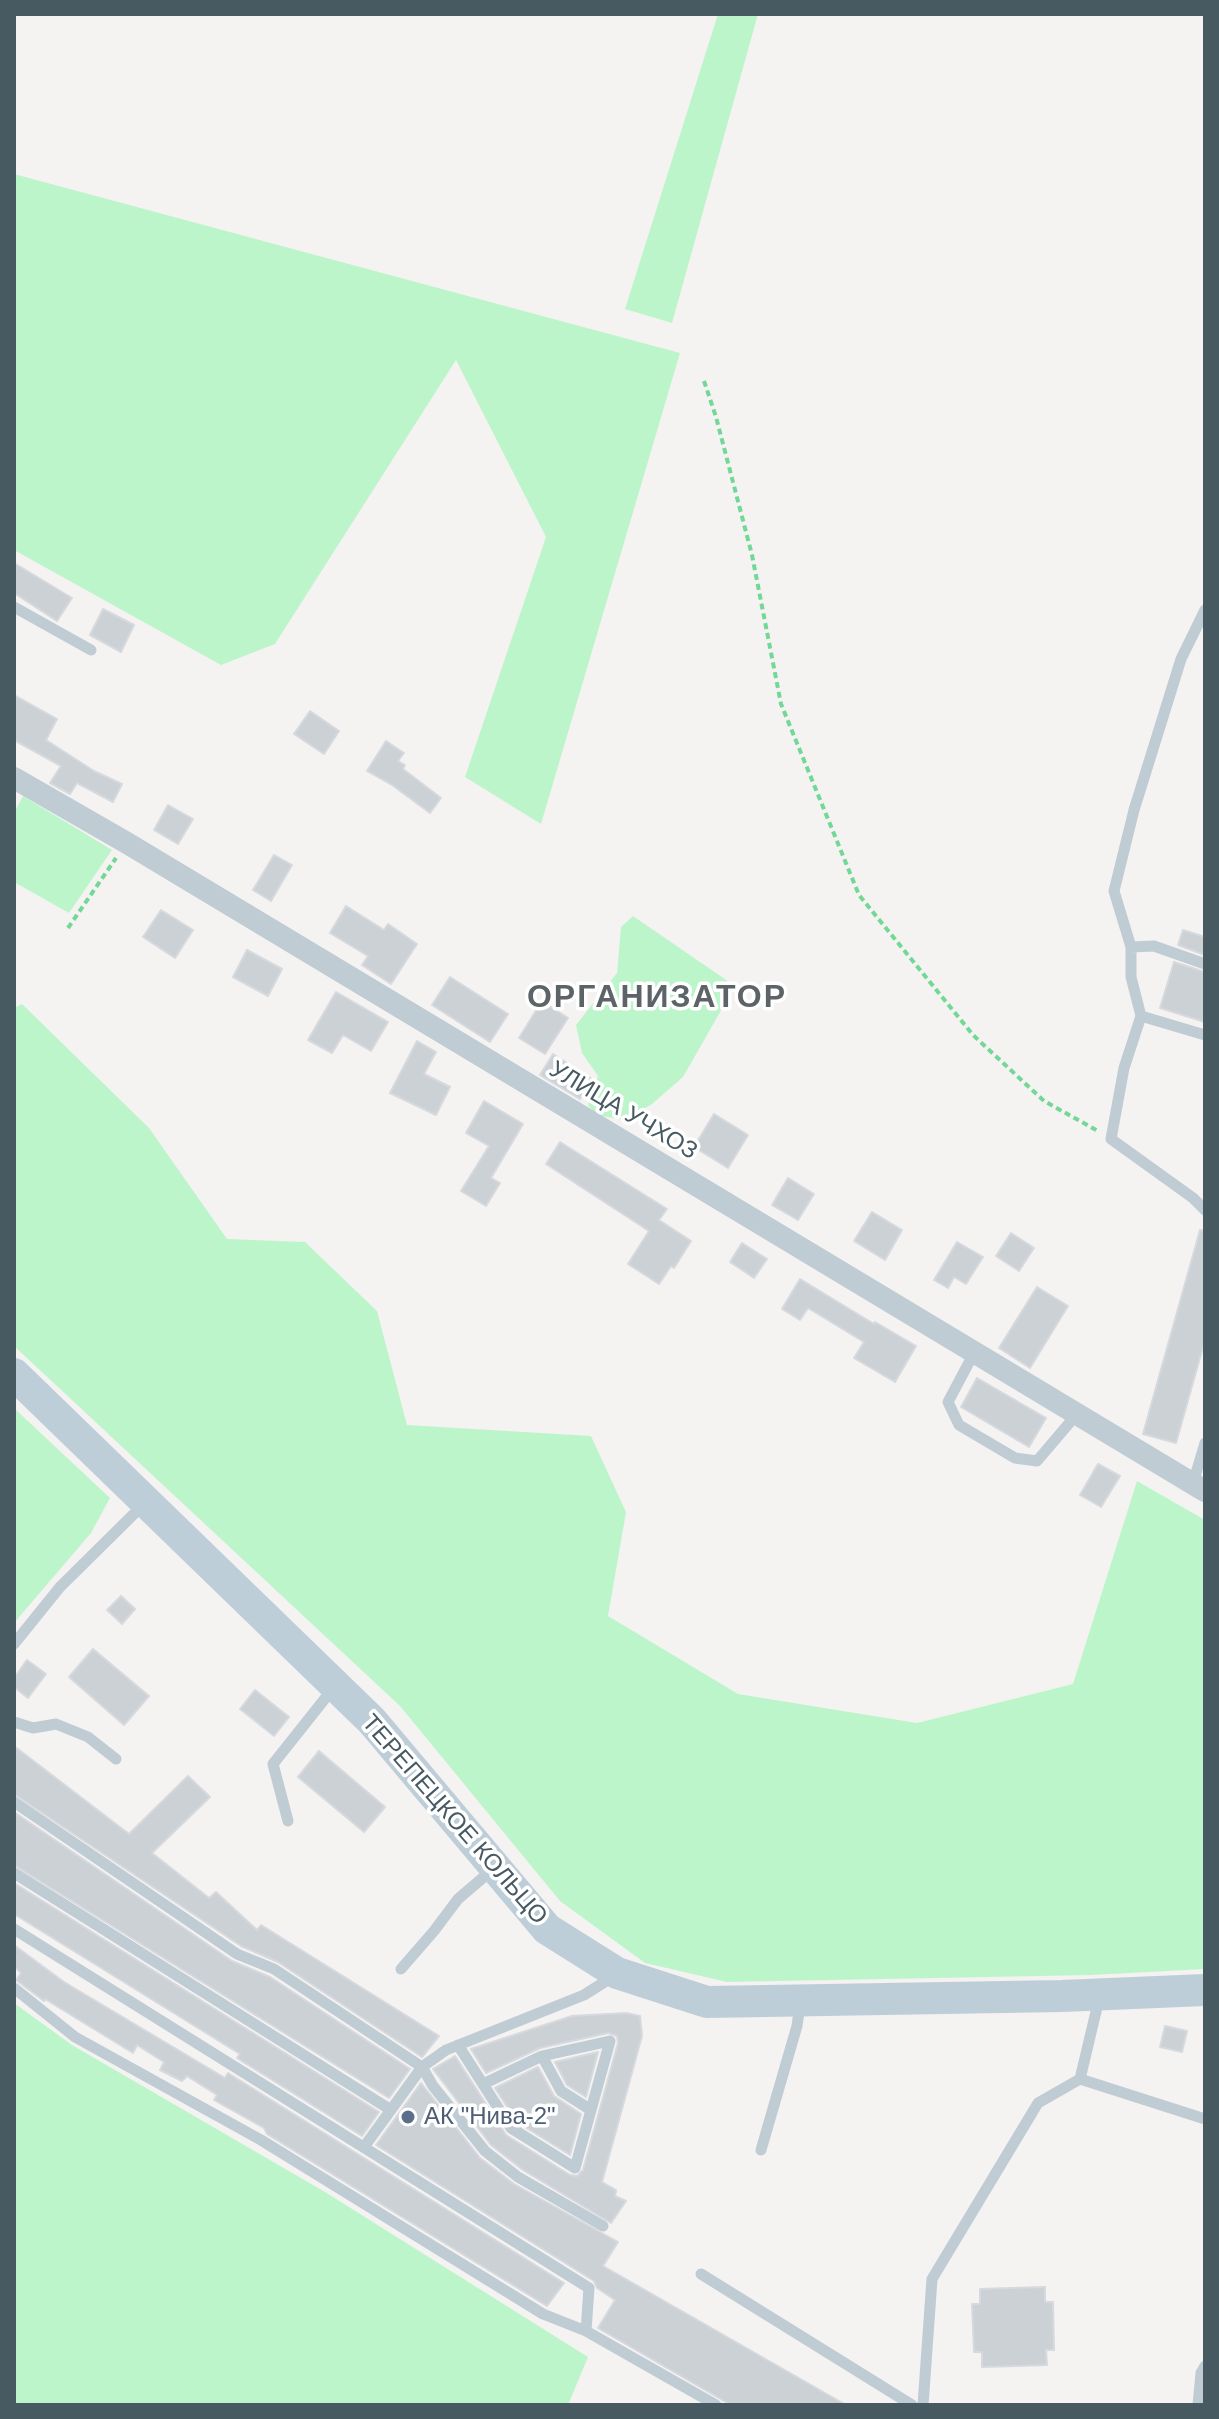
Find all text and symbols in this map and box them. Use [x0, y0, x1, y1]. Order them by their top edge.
district label: ОРГАНИЗАТОР [527, 979, 787, 1017]
street label: УЛИЦА УЧХОЗ [544, 1056, 702, 1166]
street label: ТЕРЕПЕЦКОЕ КОЛЬЦО [355, 1709, 553, 1931]
place label: АК "Нива-2" [424, 2103, 556, 2131]
marker: АК "Нива-2" [399, 2108, 417, 2126]

